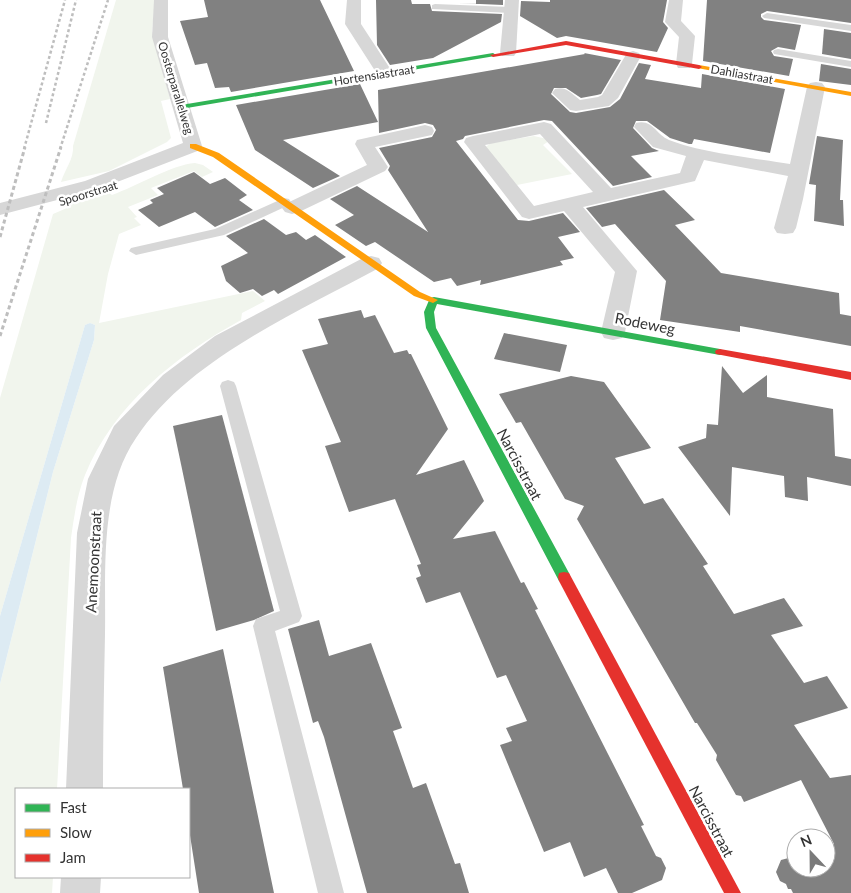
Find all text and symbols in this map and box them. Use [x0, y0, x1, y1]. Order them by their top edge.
street label: Oosterparallelweg [155, 40, 197, 136]
street label: Hortensiastraat [333, 61, 416, 89]
street label: Dahliastraat [710, 61, 775, 87]
street label: Spoorstraat [57, 177, 120, 209]
street label: Rodeweg [613, 308, 677, 338]
street label: Narcisstraat [494, 425, 547, 503]
street label: Anemoonstraat [81, 510, 105, 613]
street label: Narcisstraat [686, 782, 739, 860]
legend [15, 788, 190, 878]
text: Fast [60, 798, 87, 816]
text: Slow [60, 823, 92, 841]
north arrow [786, 828, 836, 878]
text: N [798, 831, 814, 850]
text: Jam [60, 848, 86, 866]

